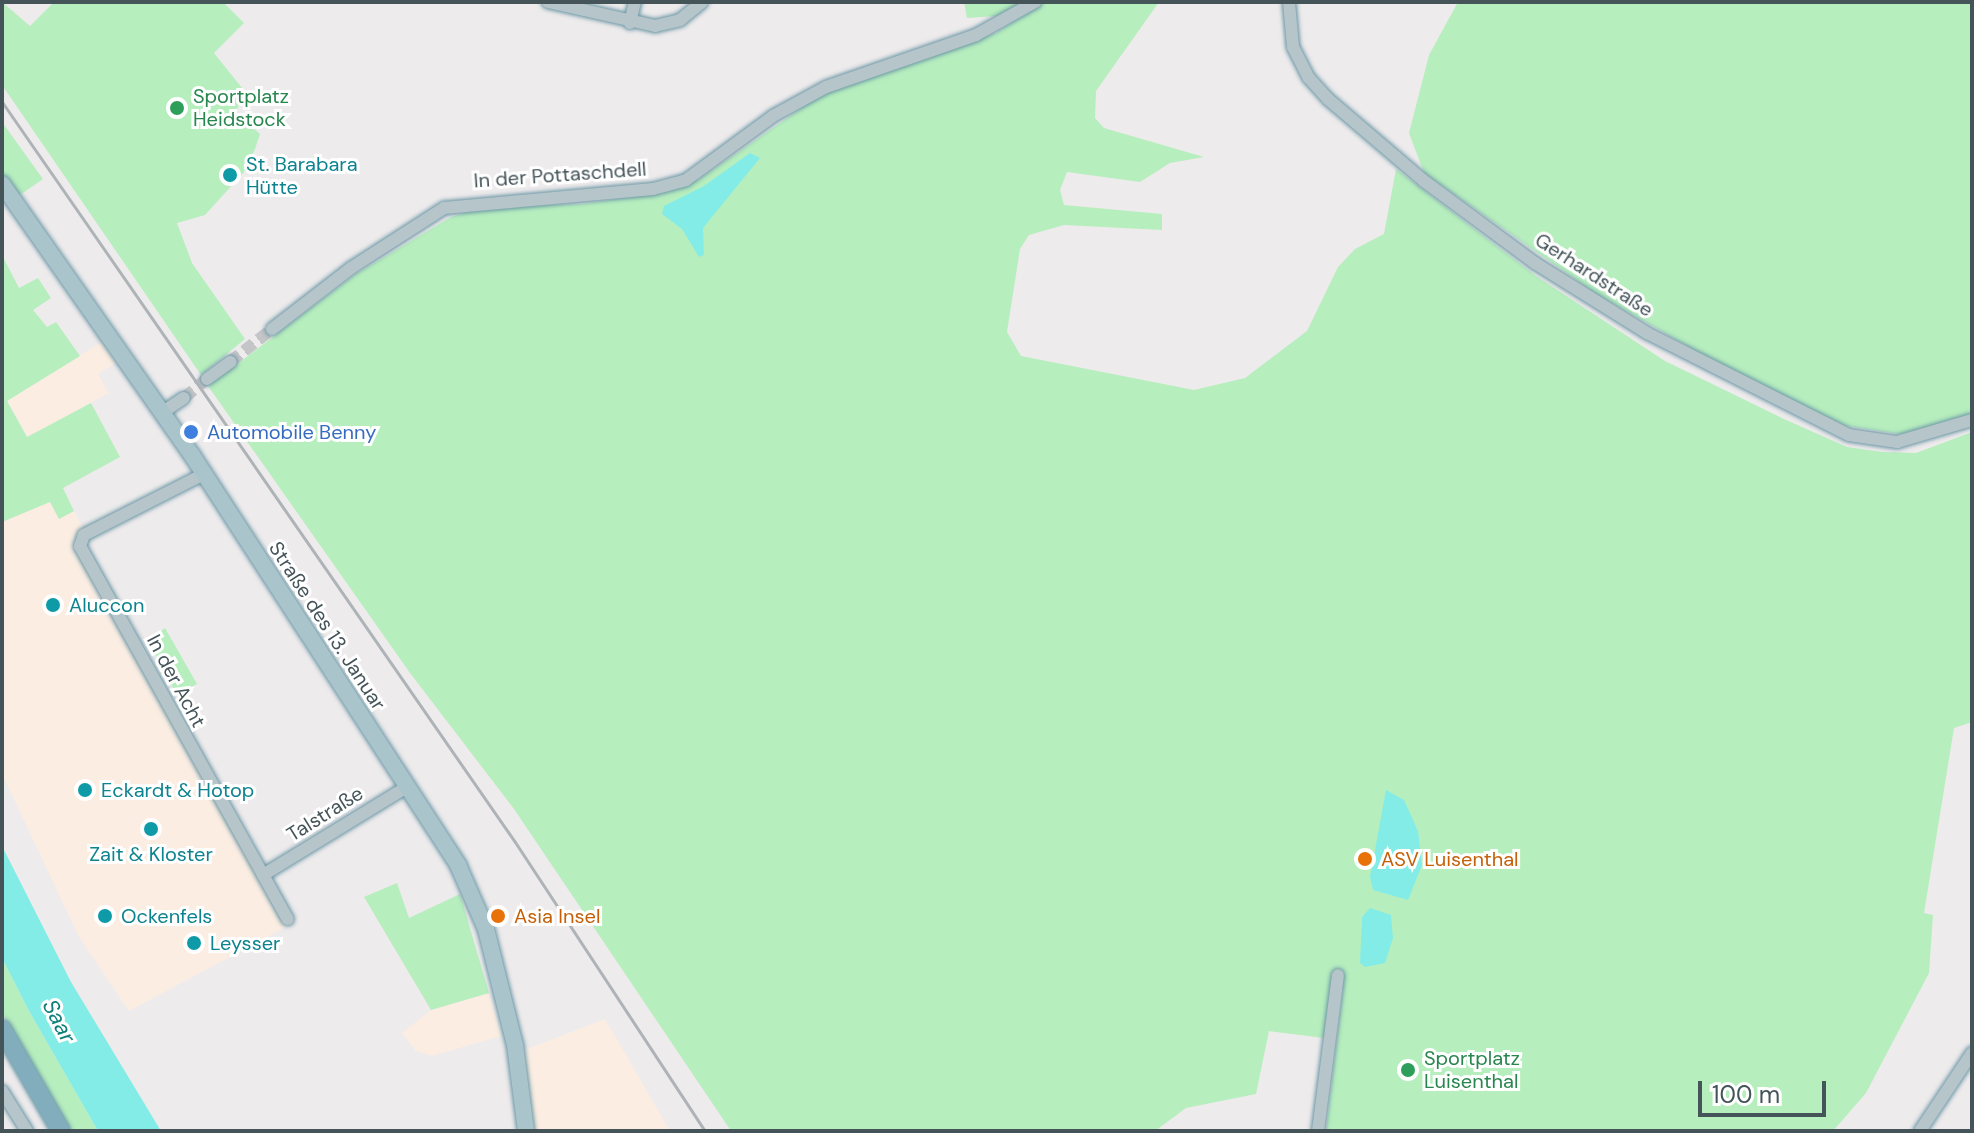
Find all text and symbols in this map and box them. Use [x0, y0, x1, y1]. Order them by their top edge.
place label: Sportplatz Heidstock [193, 84, 289, 131]
marker: Sportplatz Heidstock [168, 99, 186, 117]
place label: St. Barabara Hütte [246, 152, 358, 199]
street label: In der Pottaschdell [473, 157, 647, 193]
marker: St. Barabara Hütte [221, 166, 239, 184]
street label: Gerhardstraße [1530, 228, 1658, 322]
place label: Automobile Benny [207, 420, 376, 444]
marker: Automobile Benny [182, 423, 200, 441]
street label: Straße des 13. Januar [264, 537, 390, 715]
place label: Aluccon [69, 593, 144, 617]
marker: Aluccon [44, 596, 62, 614]
street label: In der Acht [142, 631, 210, 731]
place label: Eckardt & Hotop [101, 778, 254, 802]
marker: Eckardt & Hotop [76, 781, 94, 799]
street label: Talstraße [283, 781, 367, 847]
marker: Zait & Kloster [142, 820, 160, 838]
place label: Zait & Kloster [89, 842, 213, 866]
place label: ASV Luisenthal [1381, 847, 1519, 871]
marker: ASV Luisenthal [1356, 850, 1374, 868]
place label: Ockenfels [121, 904, 212, 928]
place label: Asia Insel [514, 904, 600, 928]
marker: Ockenfels [96, 907, 114, 925]
marker: Asia Insel [489, 907, 507, 925]
place label: Leysser [210, 931, 280, 955]
marker: Leysser [185, 934, 203, 952]
water label: Saar [37, 995, 81, 1047]
place label: Sportplatz Luisenthal [1424, 1046, 1520, 1093]
marker: Sportplatz Luisenthal [1399, 1061, 1417, 1079]
scale bar [1702, 1065, 1830, 1115]
text: 100 m [1712, 1079, 1780, 1110]

